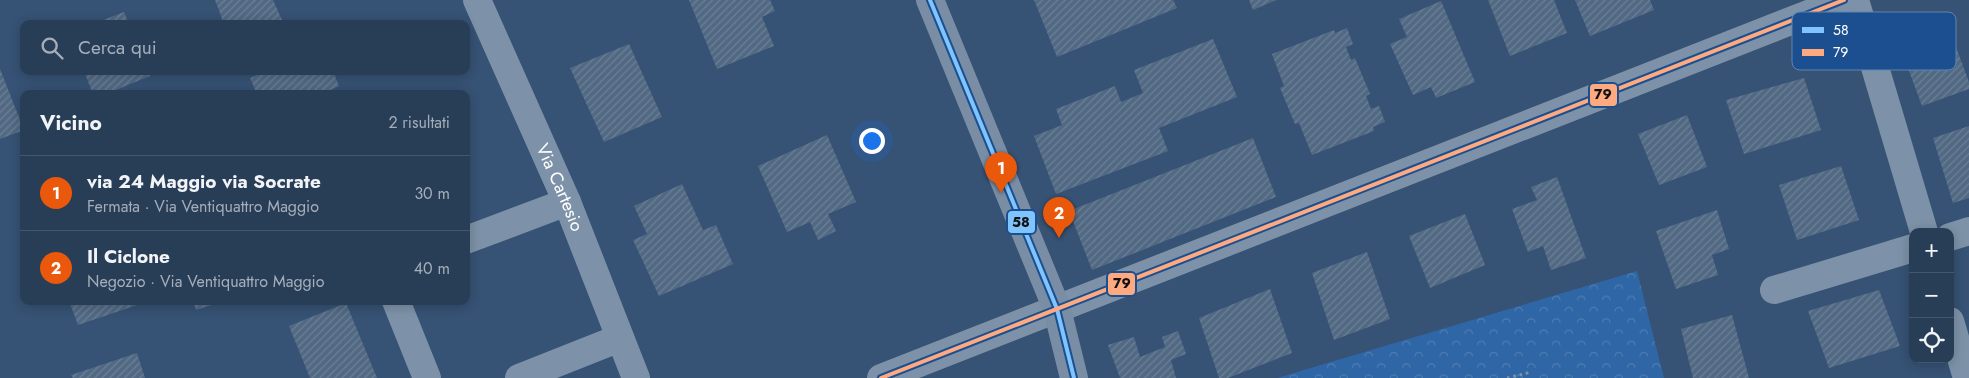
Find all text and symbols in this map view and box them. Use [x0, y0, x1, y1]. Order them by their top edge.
legend [1792, 12, 1956, 70]
search box [20, 20, 470, 75]
text: 58 [1833, 20, 1849, 40]
icon: search [38, 34, 66, 62]
text: Cerca qui [78, 34, 157, 61]
text: 79 [1833, 42, 1848, 62]
line badge: 79 [1589, 83, 1618, 107]
text: 79 [1594, 84, 1612, 104]
text: Vicino [40, 108, 102, 138]
text: 2 risultati [388, 111, 450, 134]
your location [859, 128, 885, 154]
street label: Via Cartesio [530, 139, 590, 235]
pin: 1 [985, 152, 1017, 193]
text: via 24 Maggio via Socrate [87, 168, 321, 195]
text: 1 [52, 182, 60, 205]
text: 30 m [414, 182, 450, 205]
text: Fermata · Via Ventiquattro Maggio [87, 195, 319, 218]
pin: 2 [1043, 197, 1075, 238]
line badge: 58 [1007, 210, 1036, 234]
text: 58 [1012, 212, 1030, 232]
map controls [1909, 228, 1954, 363]
button: + [1909, 228, 1954, 273]
text: Il Ciclone [87, 243, 170, 270]
text: 2 [51, 257, 61, 280]
text: 40 m [414, 257, 450, 280]
text: Negozio · Via Ventiquattro Maggio [87, 270, 325, 293]
line badge: 79 [1107, 272, 1136, 296]
text: 79 [1113, 273, 1131, 293]
button: − [1909, 273, 1954, 318]
button: locate [1909, 318, 1954, 363]

